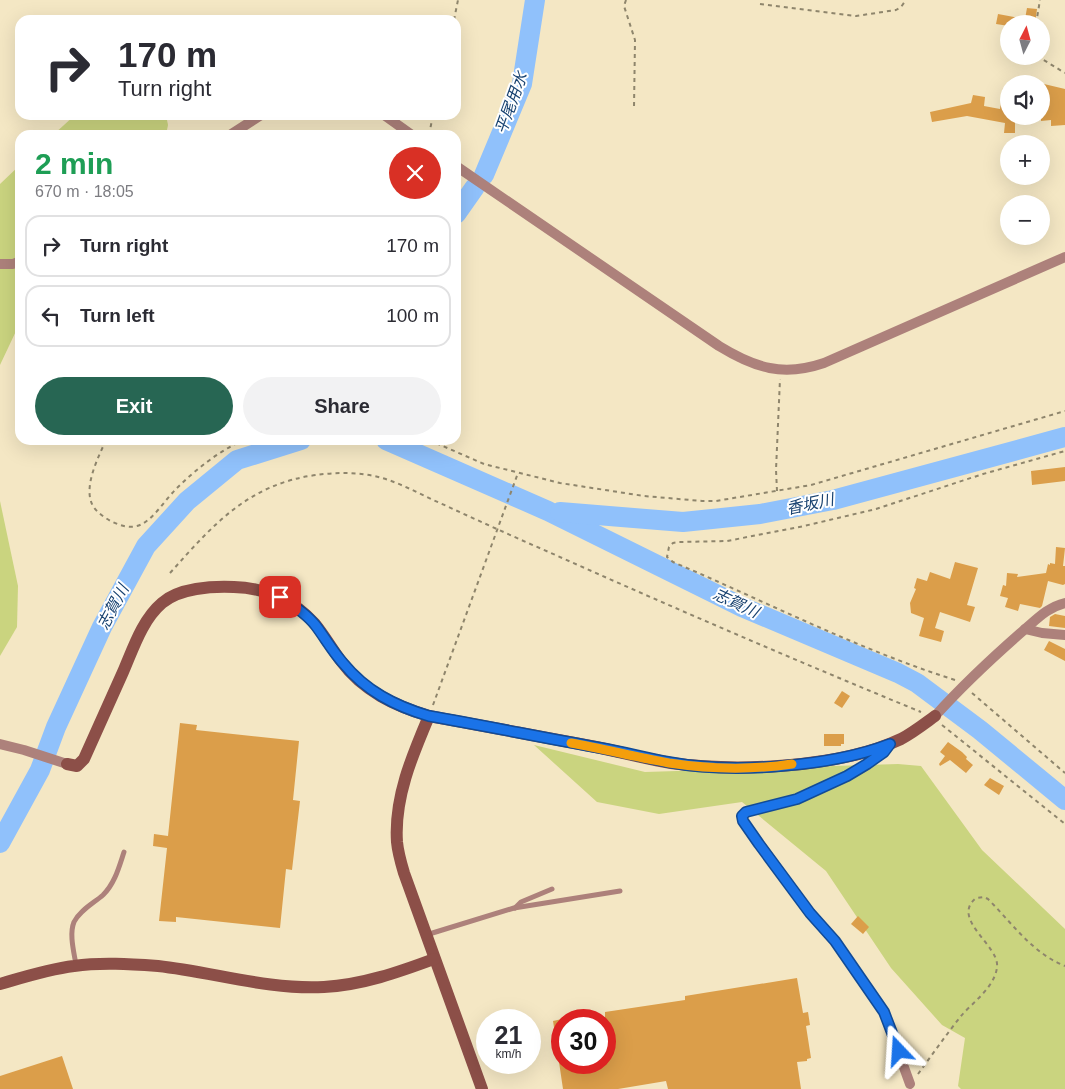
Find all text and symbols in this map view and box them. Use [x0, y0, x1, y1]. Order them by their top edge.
north arrow [1000, 15, 1050, 65]
map controls [1000, 15, 1050, 245]
icon: right [35, 35, 100, 100]
text: 170 m [118, 35, 217, 74]
water label: 平尾用水 [492, 68, 531, 136]
button: sound [1000, 75, 1050, 125]
text: Turn right [118, 76, 211, 101]
button: + [1000, 135, 1050, 185]
text: 2 min [35, 147, 113, 180]
button: close [389, 147, 441, 199]
text: 670 m · 18:05 [35, 183, 134, 200]
button: − [1000, 195, 1050, 245]
icon: right [37, 232, 65, 260]
text: Turn right [80, 235, 168, 256]
text: 170 m [386, 235, 439, 256]
icon: left [37, 302, 65, 330]
text: Turn left [80, 305, 155, 326]
text: 100 m [386, 305, 439, 326]
button: Exit [35, 377, 233, 435]
button: Share [243, 377, 441, 435]
water label: 香坂川 [785, 490, 837, 517]
pin [259, 576, 301, 618]
water label: 志賀川 [94, 580, 133, 632]
icon: arrive [266, 583, 294, 611]
water label: 志賀川 [711, 585, 763, 622]
speed limit sign: 30 [551, 1009, 616, 1074]
text: 21 [495, 1021, 522, 1049]
position arrow [872, 1024, 924, 1076]
text: km/h [495, 1047, 522, 1061]

